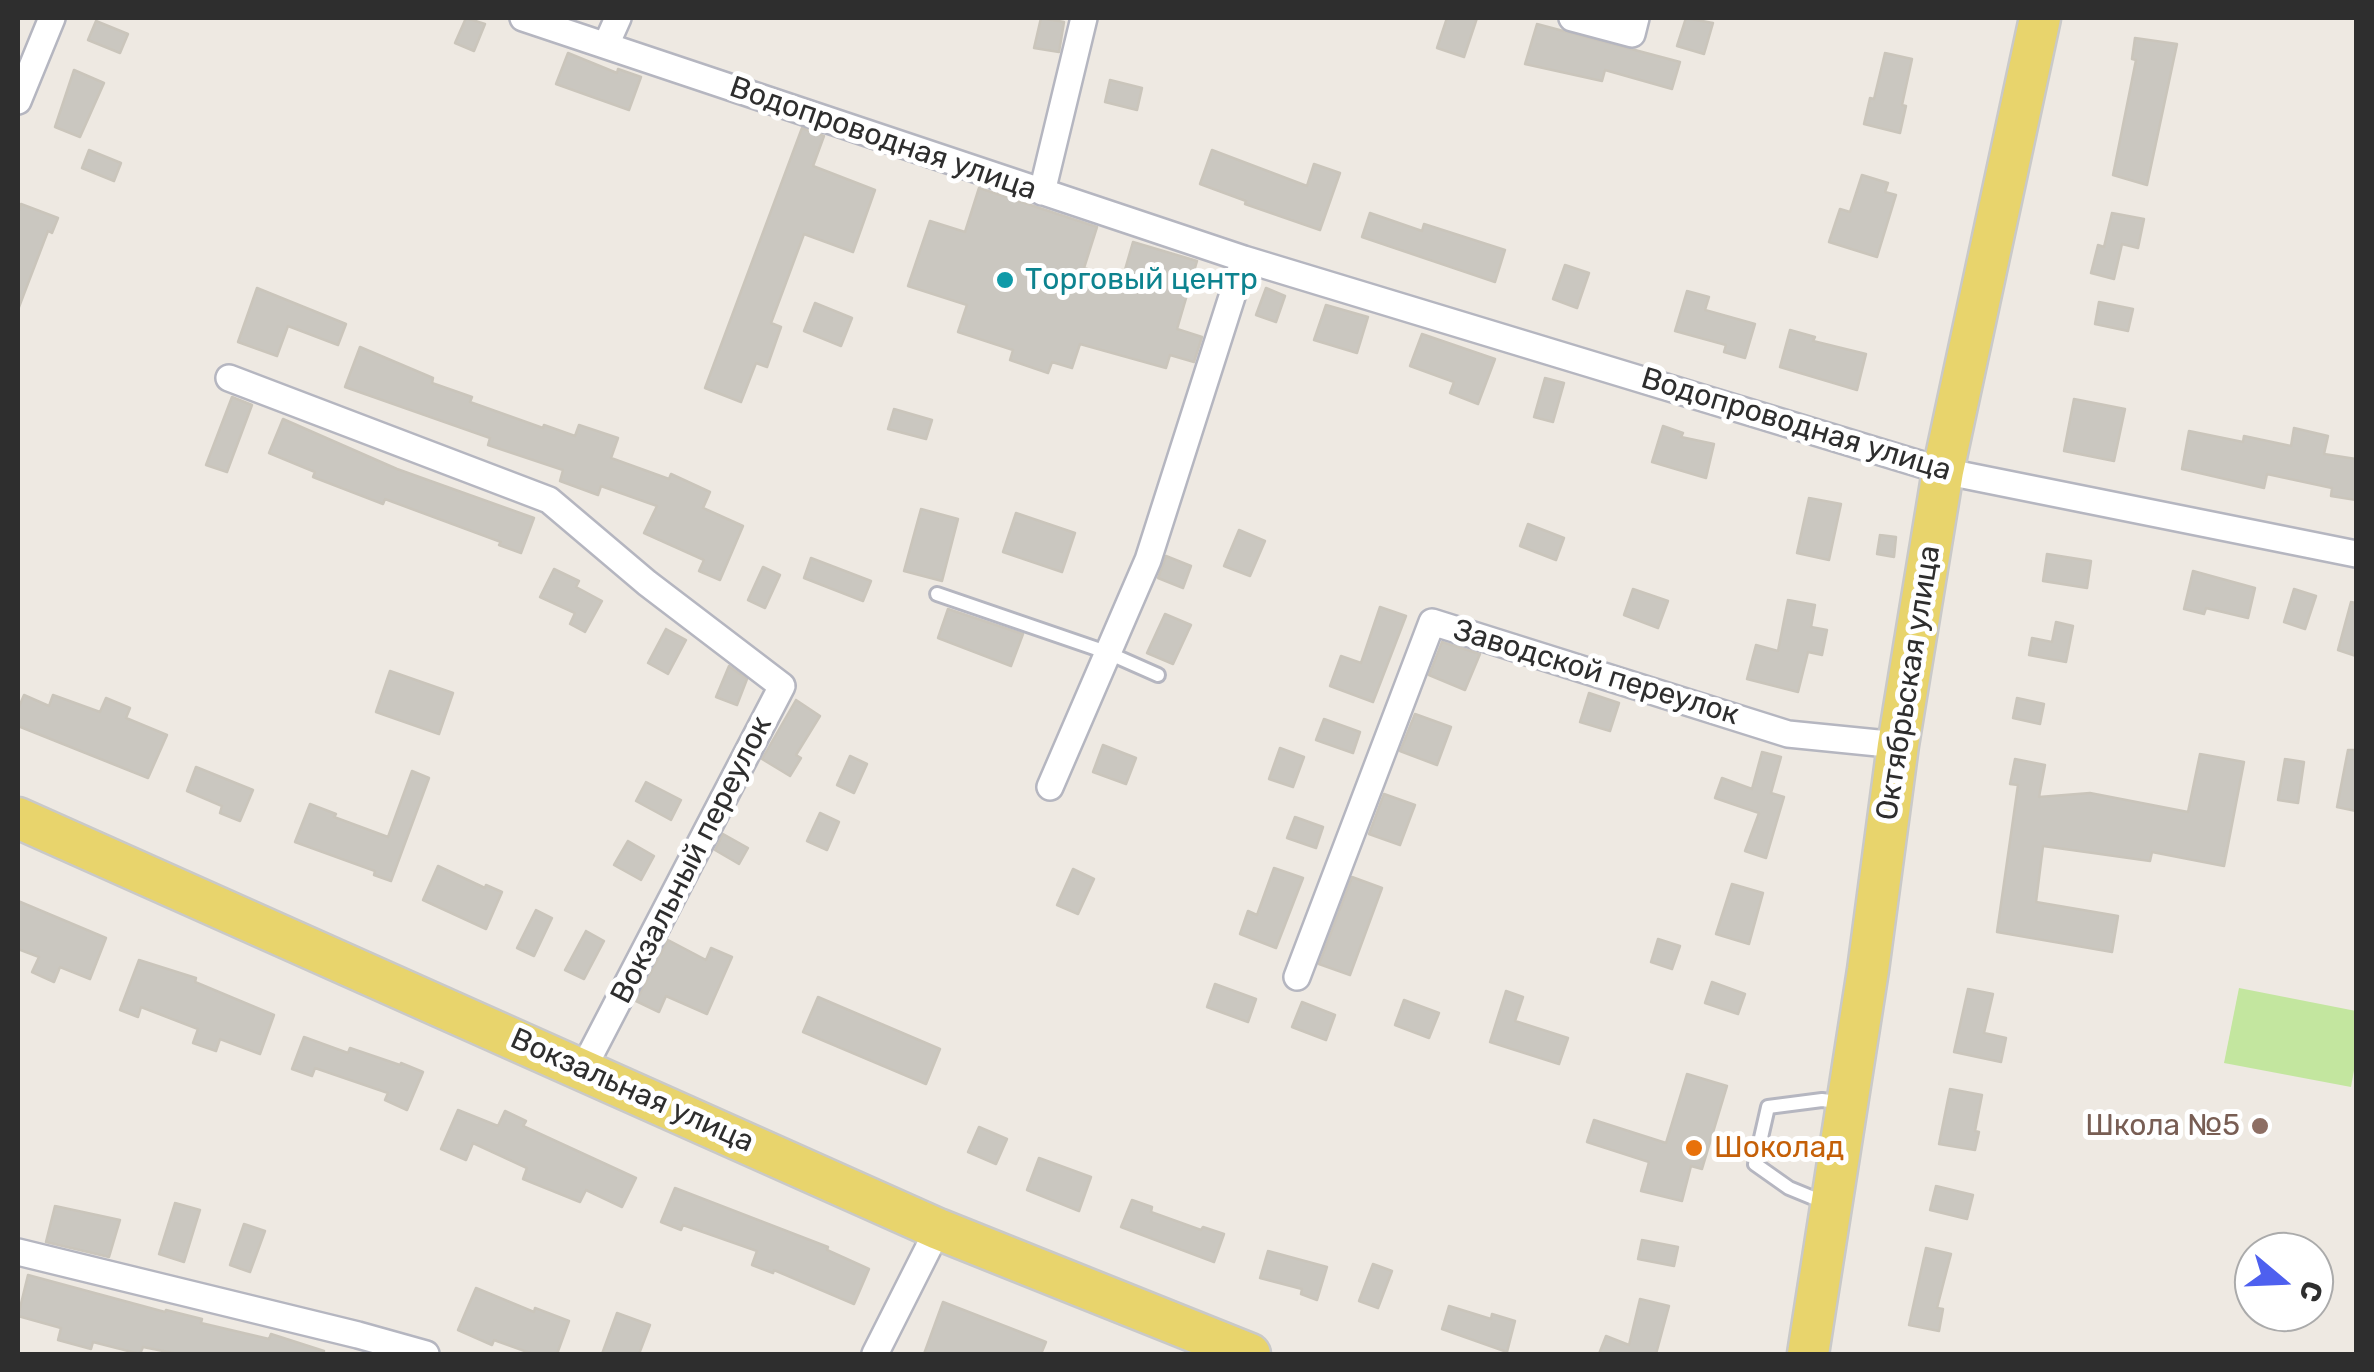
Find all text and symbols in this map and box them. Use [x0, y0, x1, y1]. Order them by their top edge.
street label: Водопроводная улица [725, 70, 1041, 208]
place label: Торговый центр [1025, 262, 1258, 298]
marker: Торговый центр [994, 269, 1016, 291]
street label: Водопроводная улица [1637, 361, 1955, 489]
street label: Октябрьская улица [1870, 543, 1948, 823]
street label: Заводской переулок [1449, 612, 1743, 734]
street label: Вокзальный переулок [604, 710, 780, 1010]
street label: Вокзальная улица [505, 1021, 759, 1161]
place label: Школа №5 [2085, 1108, 2240, 1144]
marker: Школа №5 [2249, 1115, 2271, 1137]
place label: Шоколад [1714, 1130, 1844, 1166]
marker: Шоколад [1683, 1137, 1705, 1159]
north arrow [2234, 1232, 2334, 1332]
text: С [2292, 1277, 2330, 1306]

